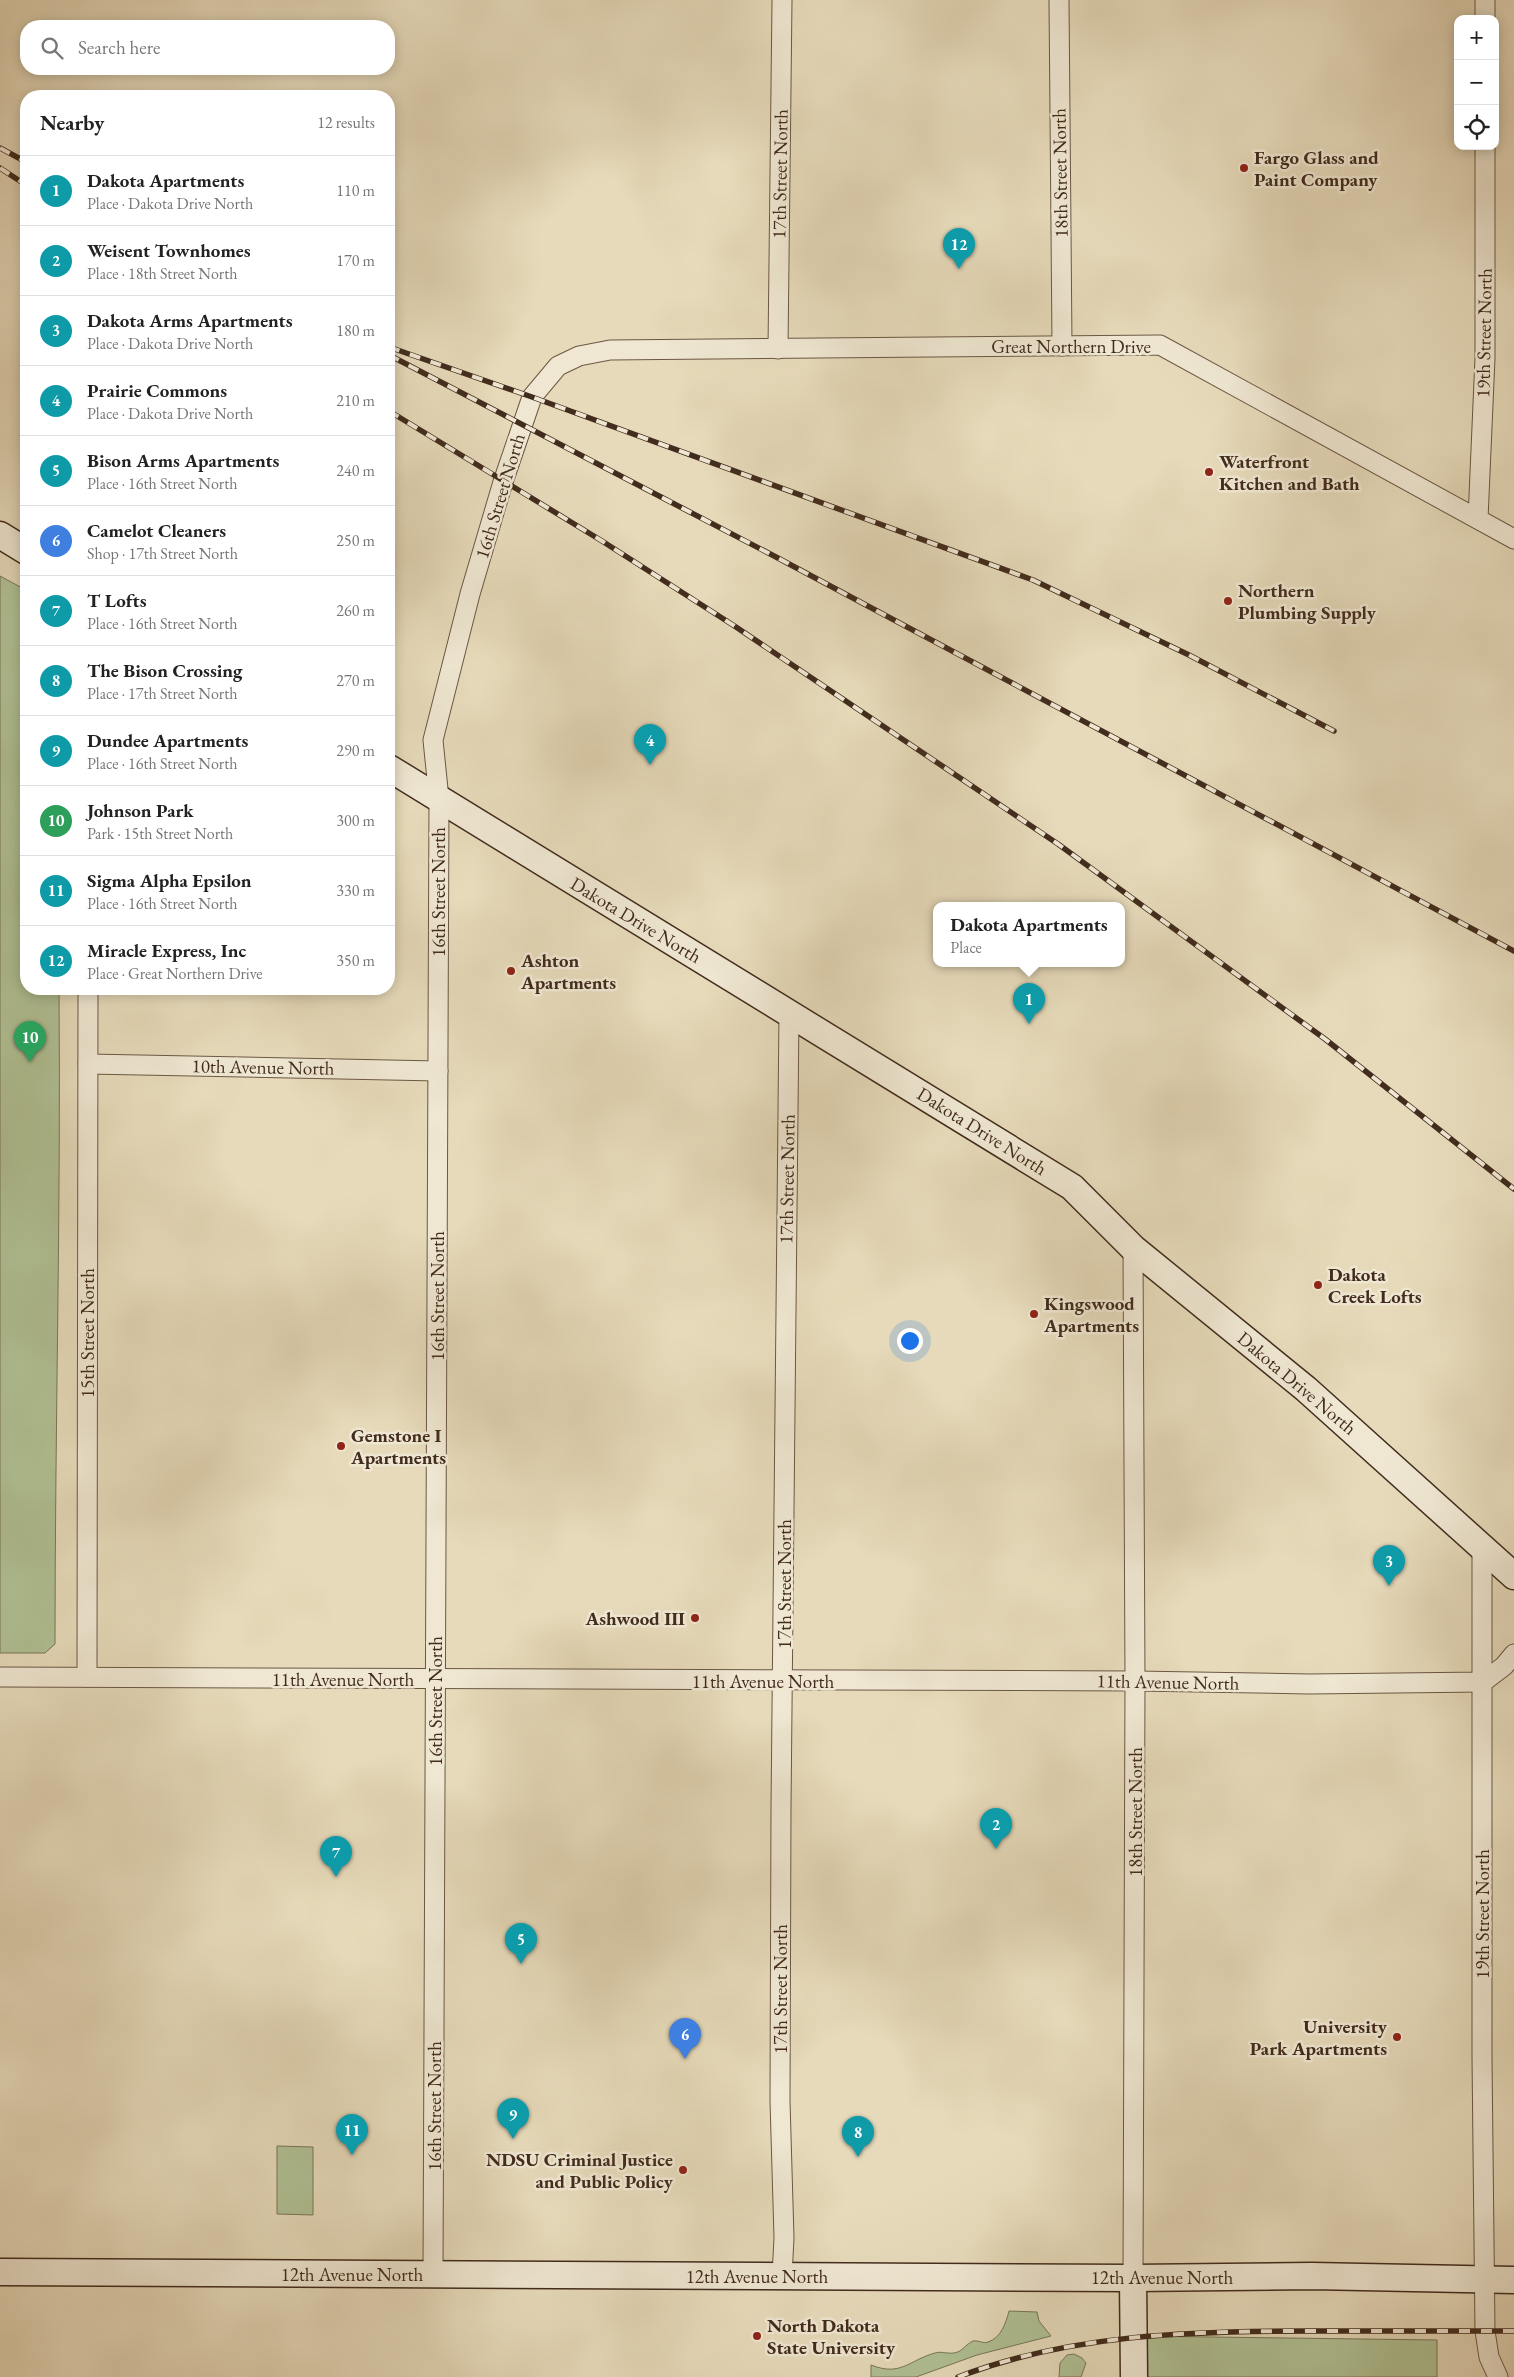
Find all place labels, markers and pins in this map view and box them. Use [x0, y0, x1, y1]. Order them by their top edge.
place label: Fargo Glass and Paint Company [1254, 145, 1379, 192]
marker: Fargo Glass and Paint Company [1238, 162, 1250, 174]
pin: 12 [943, 228, 975, 269]
place label: Waterfront Kitchen and Bath [1219, 449, 1360, 496]
marker: Waterfront Kitchen and Bath [1203, 466, 1215, 478]
place label: Northern Plumbing Supply [1238, 578, 1377, 625]
marker: Northern Plumbing Supply [1222, 595, 1234, 607]
pin: 4 [634, 724, 666, 765]
place label: Ashton Apartments [520, 948, 616, 995]
marker: Ashton Apartments [505, 965, 517, 977]
pin: 1 [1013, 983, 1045, 1024]
pin: 10 [14, 1021, 46, 1062]
place label: Dakota Creek Lofts [1328, 1262, 1422, 1309]
marker: Dakota Creek Lofts [1312, 1279, 1324, 1291]
place label: Kingswood Apartments [1043, 1291, 1139, 1338]
marker: Kingswood Apartments [1028, 1308, 1040, 1320]
place label: Gemstone I Apartments [350, 1423, 446, 1470]
marker: Gemstone I Apartments [335, 1440, 347, 1452]
pin: 3 [1373, 1545, 1405, 1586]
place label: Ashwood III [584, 1606, 685, 1631]
marker: Ashwood III [689, 1612, 701, 1624]
pin: 2 [980, 1808, 1012, 1849]
pin: 7 [320, 1836, 352, 1877]
pin: 5 [505, 1923, 537, 1964]
place label: University Park Apartments [1250, 2014, 1388, 2061]
pin: 6 [669, 2018, 701, 2059]
marker: University Park Apartments [1391, 2031, 1403, 2043]
pin: 9 [497, 2098, 529, 2139]
pin: 11 [336, 2114, 368, 2155]
pin: 8 [842, 2116, 874, 2157]
place label: NDSU Criminal Justice and Public Policy [486, 2147, 674, 2194]
marker: NDSU Criminal Justice and Public Policy [677, 2164, 689, 2176]
place label: North Dakota State University [767, 2313, 896, 2360]
marker: North Dakota State University [751, 2330, 763, 2342]

